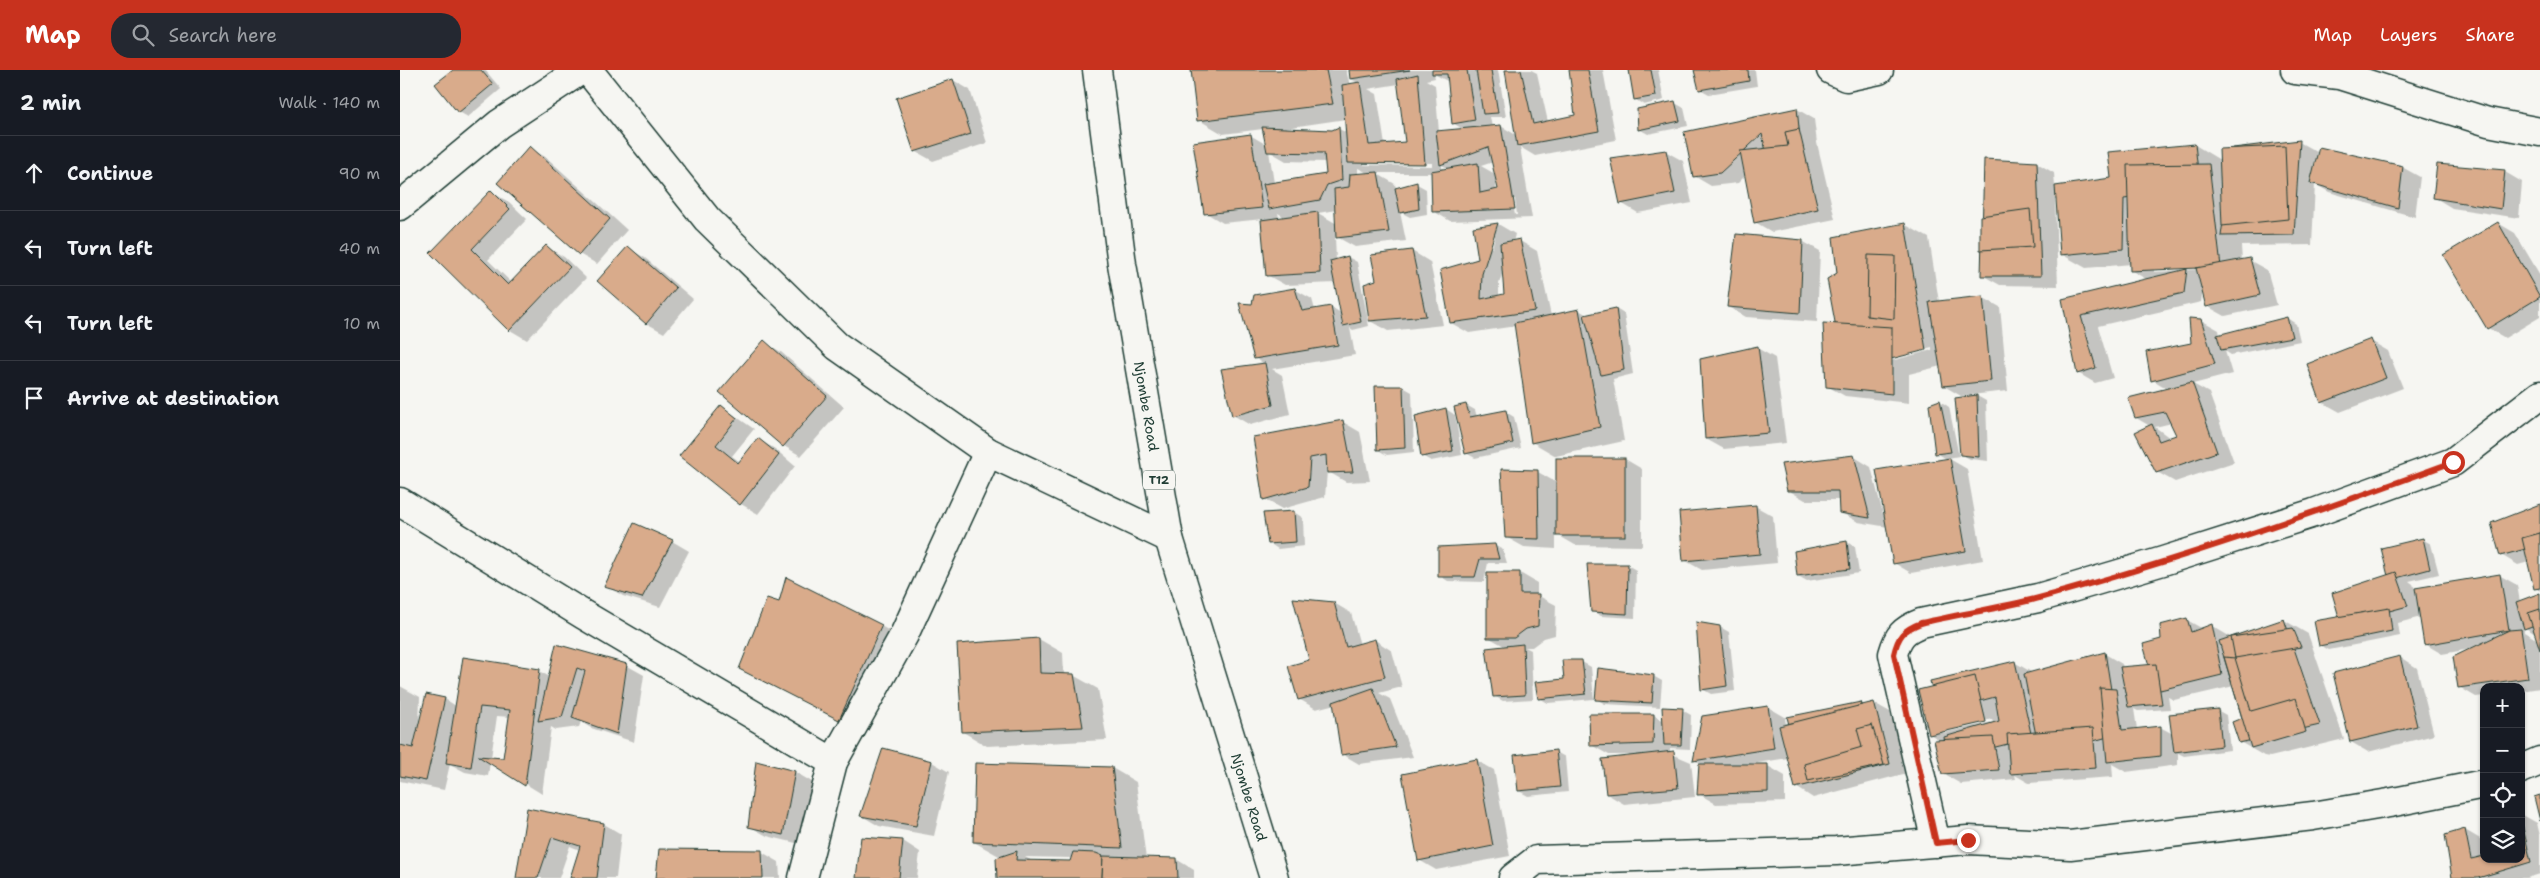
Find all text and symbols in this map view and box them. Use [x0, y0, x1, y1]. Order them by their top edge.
search box [111, 13, 461, 58]
text: Map [25, 19, 81, 51]
icon: search [129, 21, 157, 49]
text: Search here [169, 23, 277, 48]
text: Map [2314, 23, 2352, 47]
text: Layers [2380, 23, 2437, 47]
text: Share [2465, 23, 2515, 47]
text: 2 min [20, 89, 81, 117]
text: Walk · 140 m [278, 92, 380, 113]
icon: ahead [20, 159, 48, 187]
text: Continue [67, 161, 153, 186]
text: 90 m [339, 163, 380, 184]
icon: left [20, 234, 48, 262]
text: Turn left [67, 236, 153, 261]
text: 40 m [338, 238, 380, 259]
icon: left [20, 309, 48, 337]
text: Turn left [67, 311, 153, 336]
text: 10 m [343, 313, 380, 334]
street label: Njombe Road [1130, 360, 1163, 453]
icon: arrive [20, 384, 48, 412]
text: Arrive at destination [67, 386, 279, 411]
route start [2442, 451, 2465, 474]
road number: T12 [1143, 470, 1175, 490]
map controls [2480, 683, 2525, 863]
button: + [2480, 683, 2525, 728]
button: − [2480, 728, 2525, 773]
street label: Njombe Road [1227, 751, 1271, 844]
button: locate [2480, 773, 2525, 818]
button: layers [2480, 818, 2525, 863]
route end [1957, 829, 1980, 852]

